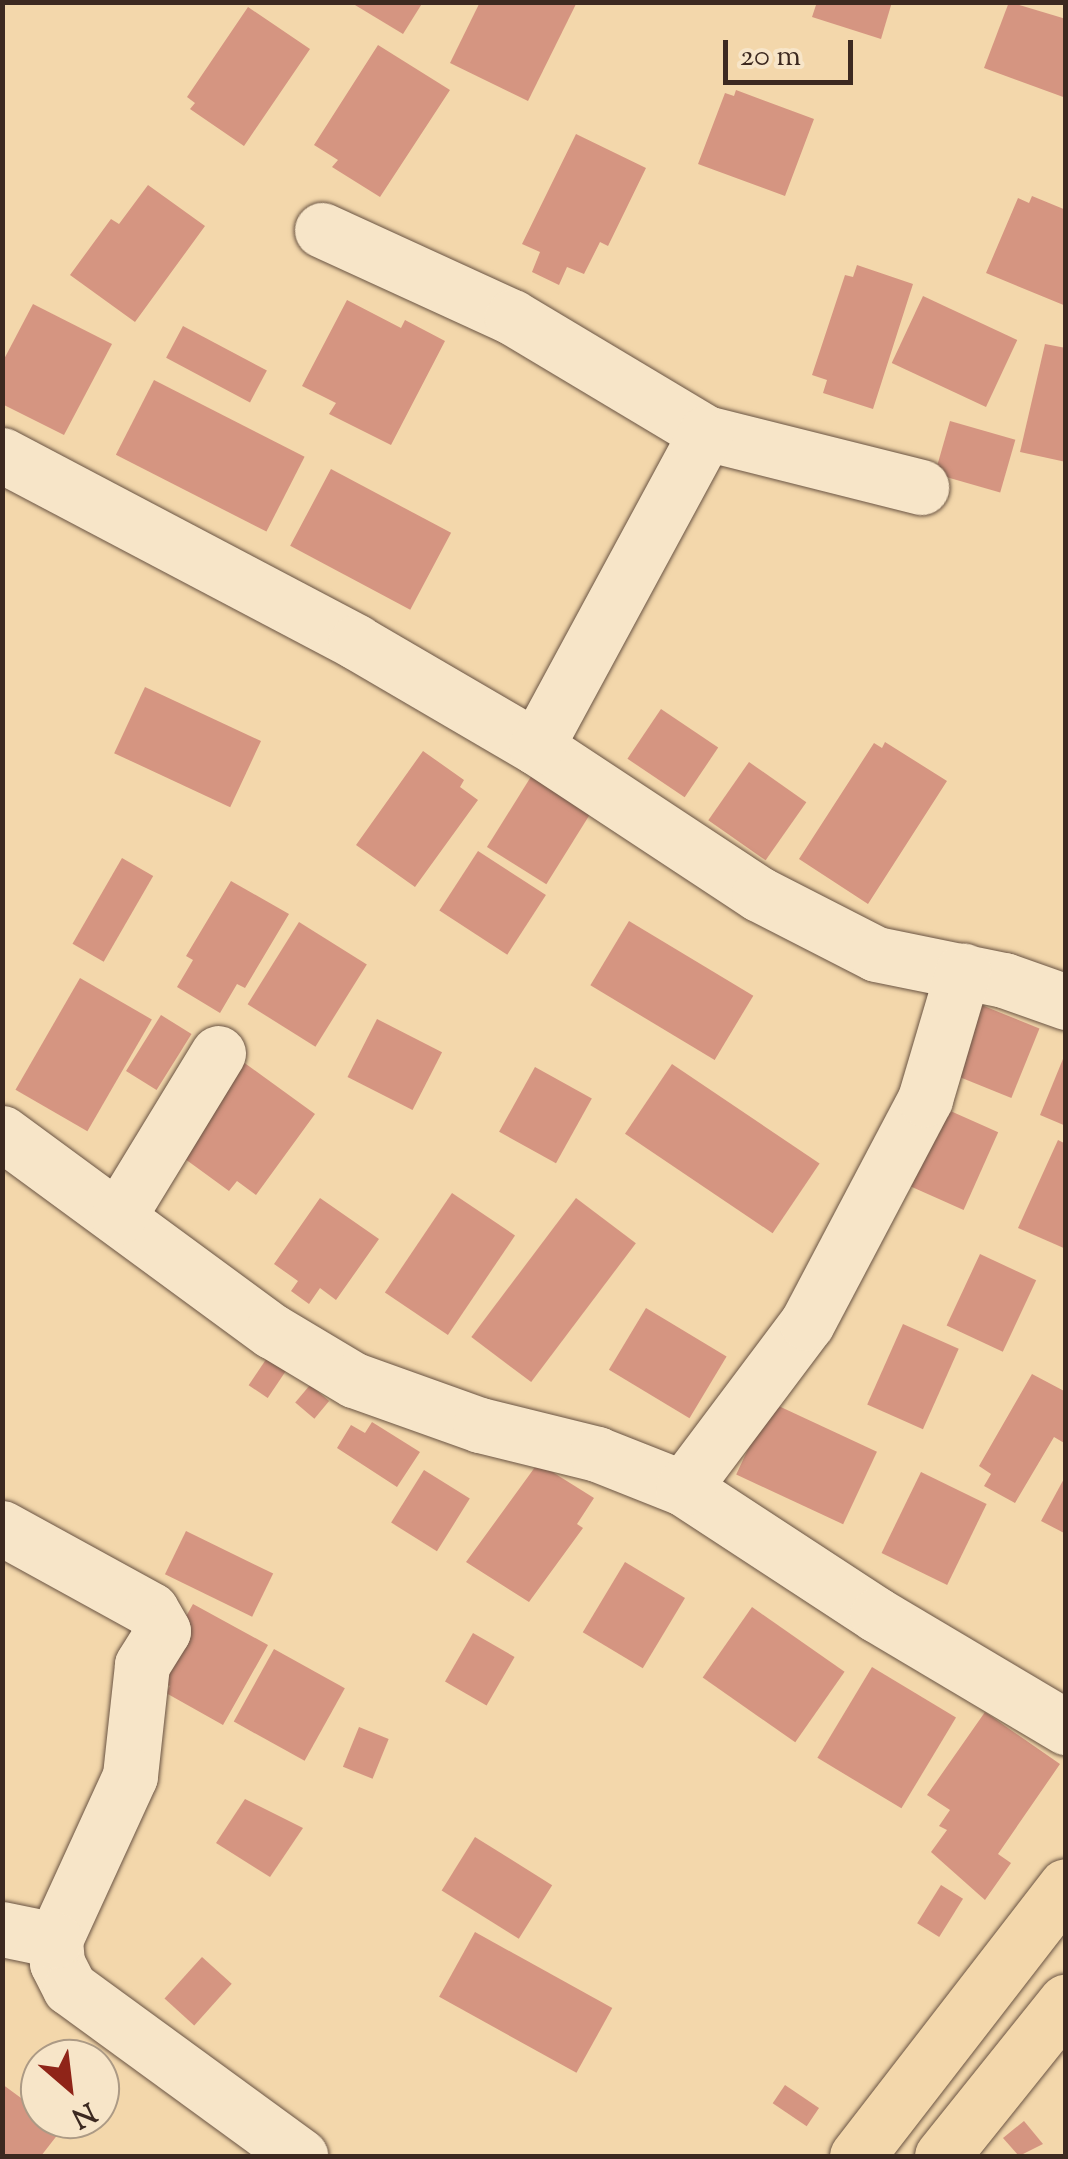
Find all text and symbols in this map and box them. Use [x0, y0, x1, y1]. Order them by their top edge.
scale bar [728, 20, 858, 82]
text: 20 m [740, 36, 801, 79]
north arrow [20, 2039, 120, 2139]
text: N [64, 2091, 102, 2137]

